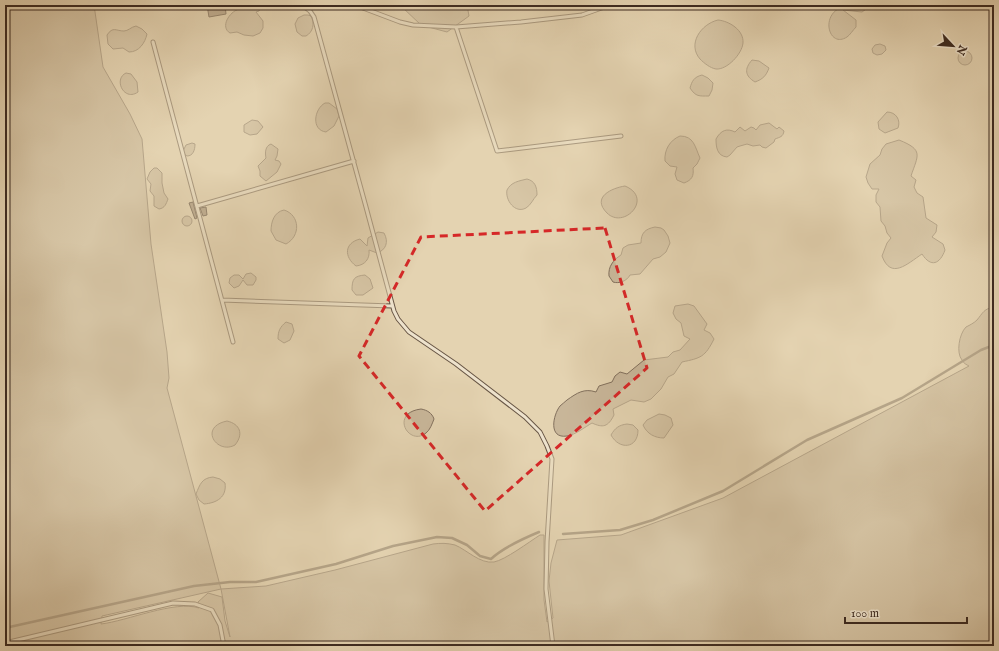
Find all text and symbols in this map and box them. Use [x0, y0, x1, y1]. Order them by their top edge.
north arrow [933, 26, 973, 66]
text: N [953, 42, 970, 58]
scale bar [845, 599, 967, 625]
text: 100 m [851, 606, 879, 621]

